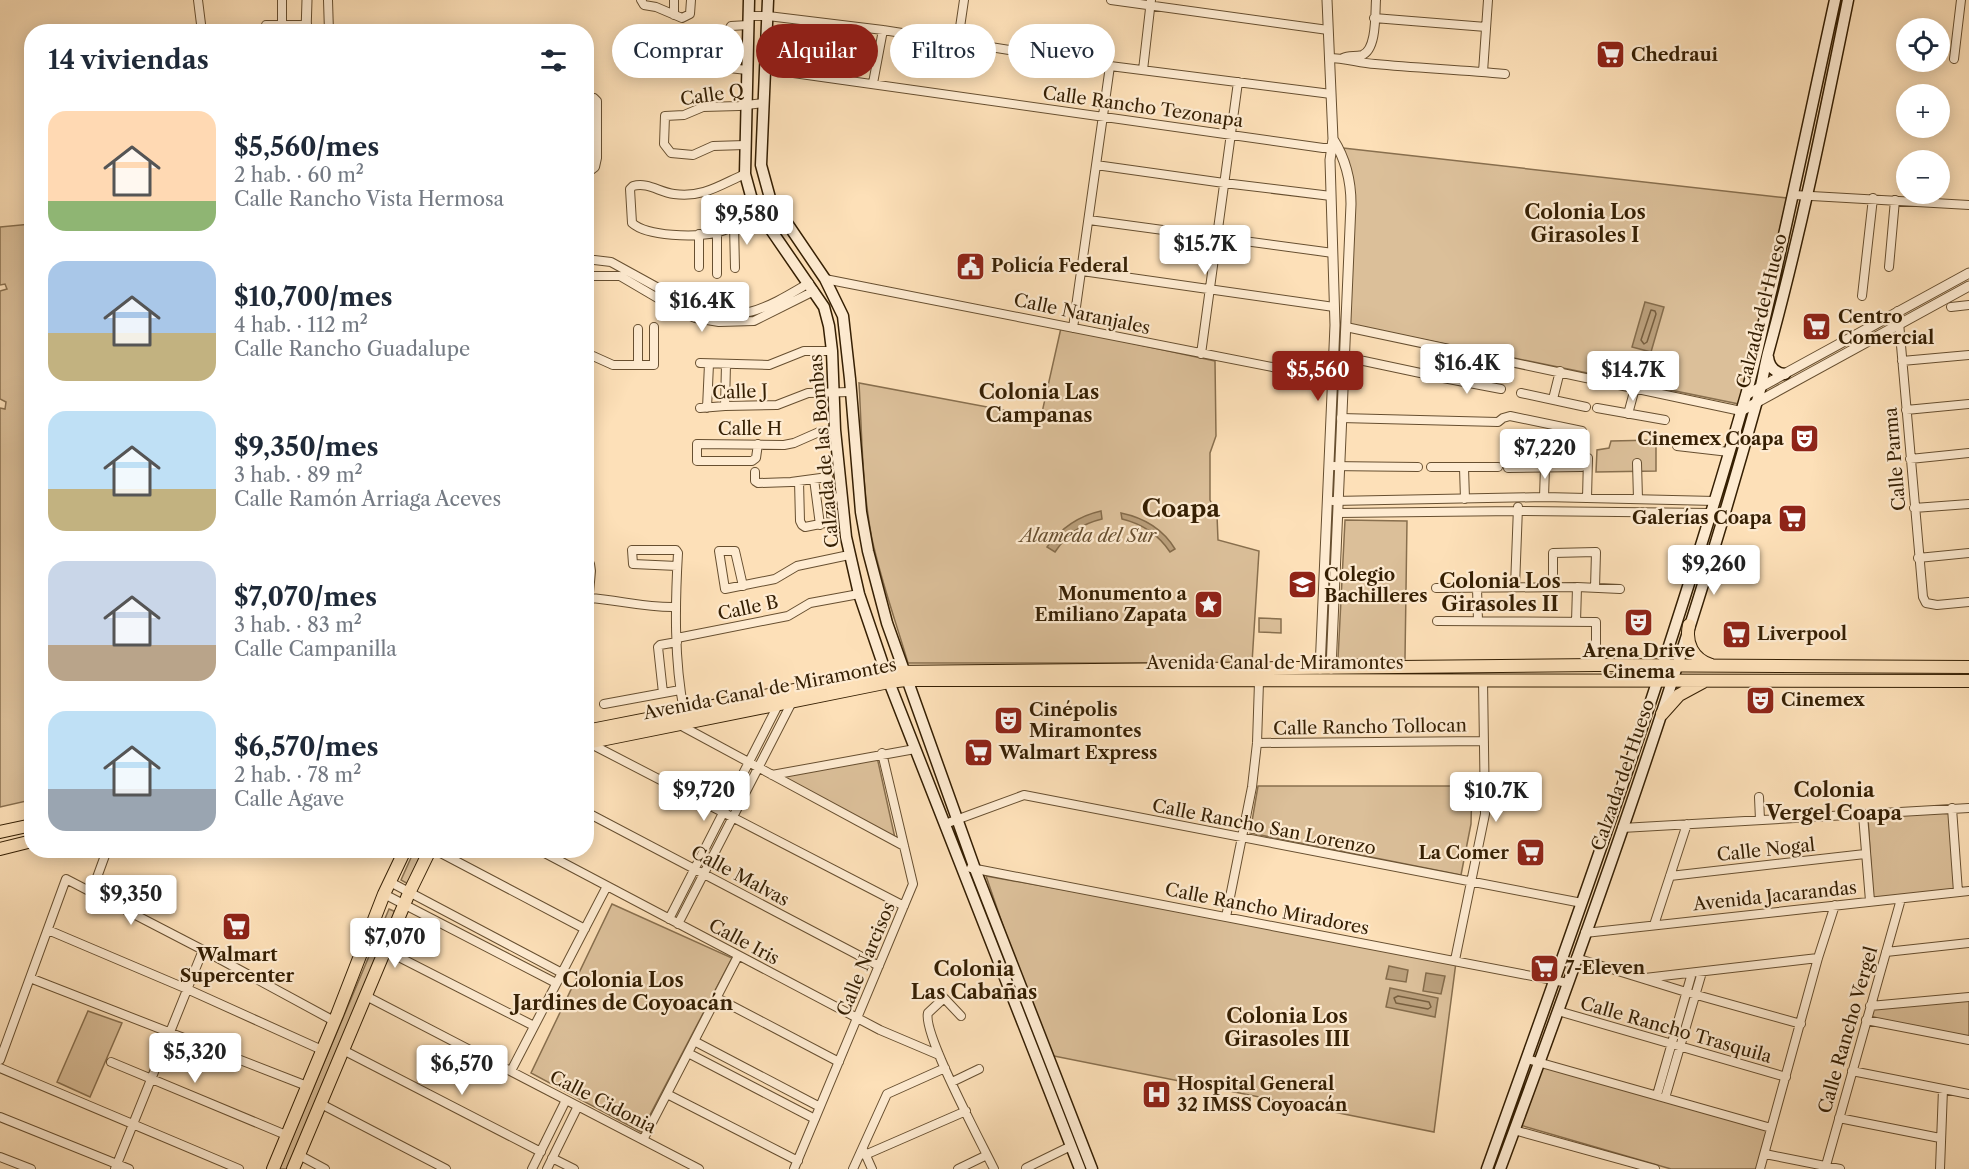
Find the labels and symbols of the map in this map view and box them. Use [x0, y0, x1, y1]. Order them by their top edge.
supermarket icon: Chedraui [1594, 39, 1626, 71]
place label: Chedraui [1631, 44, 1719, 66]
street label: Calle Q [679, 80, 745, 110]
street label: Calle Rancho Tezonapa [1041, 82, 1245, 132]
pin: $9,580 [698, 195, 796, 246]
district label: Colonia Los Girasoles I [1524, 200, 1646, 247]
pin: $15.7K [1156, 225, 1254, 276]
street label: Calzada del Hueso [1732, 231, 1792, 391]
public building icon: Policía Federal [954, 250, 986, 282]
place label: Policía Federal [991, 255, 1129, 277]
pin: $16.4K [653, 282, 751, 333]
street label: Calle Naranjales [1012, 289, 1152, 339]
place label: Centro Comercial [1838, 306, 1934, 349]
supermarket icon: Centro Comercial [1801, 311, 1833, 343]
pin: $16.4K [1418, 344, 1516, 395]
pin: $5,560 [1269, 351, 1367, 402]
pin: $14.7K [1584, 351, 1682, 402]
street label: Calzada de las Bombas [805, 353, 843, 549]
street label: Calle J [712, 380, 768, 404]
district label: Colonia Las Campanas [979, 380, 1099, 427]
street label: Calle Parma [1879, 406, 1910, 512]
street label: Calle H [718, 418, 782, 440]
theatre icon: Cinemex Coapa [1789, 423, 1821, 455]
place label: Cinemex Coapa [1637, 428, 1785, 450]
pin: $7,220 [1496, 429, 1594, 480]
district label: Coapa [1142, 494, 1221, 523]
supermarket icon: Galerías Coapa [1777, 502, 1809, 534]
place label: Galerías Coapa [1632, 507, 1773, 529]
park label: Alameda del Sur [1017, 525, 1158, 547]
pin: $9,260 [1665, 545, 1763, 596]
place label: Colegio Bachilleres [1324, 564, 1428, 607]
school or university icon: Colegio Bachilleres [1287, 569, 1319, 601]
district label: Colonia Los Girasoles II [1439, 569, 1561, 616]
place label: Monumento a Emiliano Zapata [1035, 583, 1188, 626]
place icon: Monumento a Emiliano Zapata [1192, 588, 1224, 620]
street label: Calle B [716, 591, 780, 625]
theatre icon: Arena Drive Cinema [1623, 606, 1655, 638]
supermarket icon: Liverpool [1720, 618, 1752, 650]
place label: Liverpool [1757, 623, 1847, 645]
place label: Arena Drive Cinema [1582, 640, 1695, 683]
street label: Avenida Canal de Miramontes [1145, 652, 1404, 674]
street label: Avenida Canal de Miramontes [641, 654, 898, 725]
theatre icon: Cinemex [1744, 684, 1776, 716]
place label: Cinemex [1781, 689, 1865, 711]
street label: Calzada del Hueso [1587, 696, 1659, 854]
place label: Cinépolis Miramontes [1029, 699, 1142, 742]
theatre icon: Cinépolis Miramontes [992, 704, 1024, 736]
street label: Calle Rancho Tollocan [1273, 714, 1467, 740]
supermarket icon: Walmart Express [962, 737, 994, 769]
place label: Walmart Express [998, 742, 1157, 764]
pin: $9,720 [655, 771, 753, 822]
pin: $10.7K [1447, 772, 1545, 823]
district label: Colonia Vergel Coapa [1765, 778, 1902, 825]
street label: Calle Rancho San Lorenzo [1150, 794, 1378, 860]
street label: Calle Nogal [1716, 834, 1816, 866]
supermarket icon: La Comer [1514, 837, 1546, 869]
street label: Calle Malvas [687, 841, 793, 911]
place label: La Comer [1418, 842, 1509, 864]
pin: $9,350 [82, 875, 180, 926]
street label: Avenida Jacarandas [1691, 876, 1858, 916]
street label: Calle Rancho Miradores [1163, 878, 1371, 940]
street label: Calle Narcisos [832, 899, 900, 1019]
supermarket icon: Walmart Supercenter [221, 910, 253, 942]
street label: Calle Iris [705, 914, 783, 970]
pin: $7,070 [346, 918, 444, 969]
place label: Walmart Supercenter [180, 944, 294, 987]
street label: Calle Rancho Vergel [1814, 944, 1882, 1116]
supermarket icon: 7-Eleven [1528, 952, 1560, 984]
district label: Colonia Las Cabañas [911, 957, 1037, 1004]
place label: 7-Eleven [1565, 957, 1646, 979]
district label: Colonia Los Jardines de Coyoacán [509, 968, 733, 1015]
street label: Calle Rancho Trasquila [1578, 992, 1775, 1068]
district label: Colonia Los Girasoles III [1224, 1004, 1350, 1051]
pin: $5,320 [146, 1033, 244, 1084]
pin: $6,570 [413, 1045, 511, 1096]
street label: Calle Cidonia [546, 1066, 660, 1138]
place label: Hospital General 32 IMSS Coyoacán [1177, 1073, 1348, 1116]
hospital icon: Hospital General 32 IMSS Coyoacán [1140, 1078, 1172, 1110]

